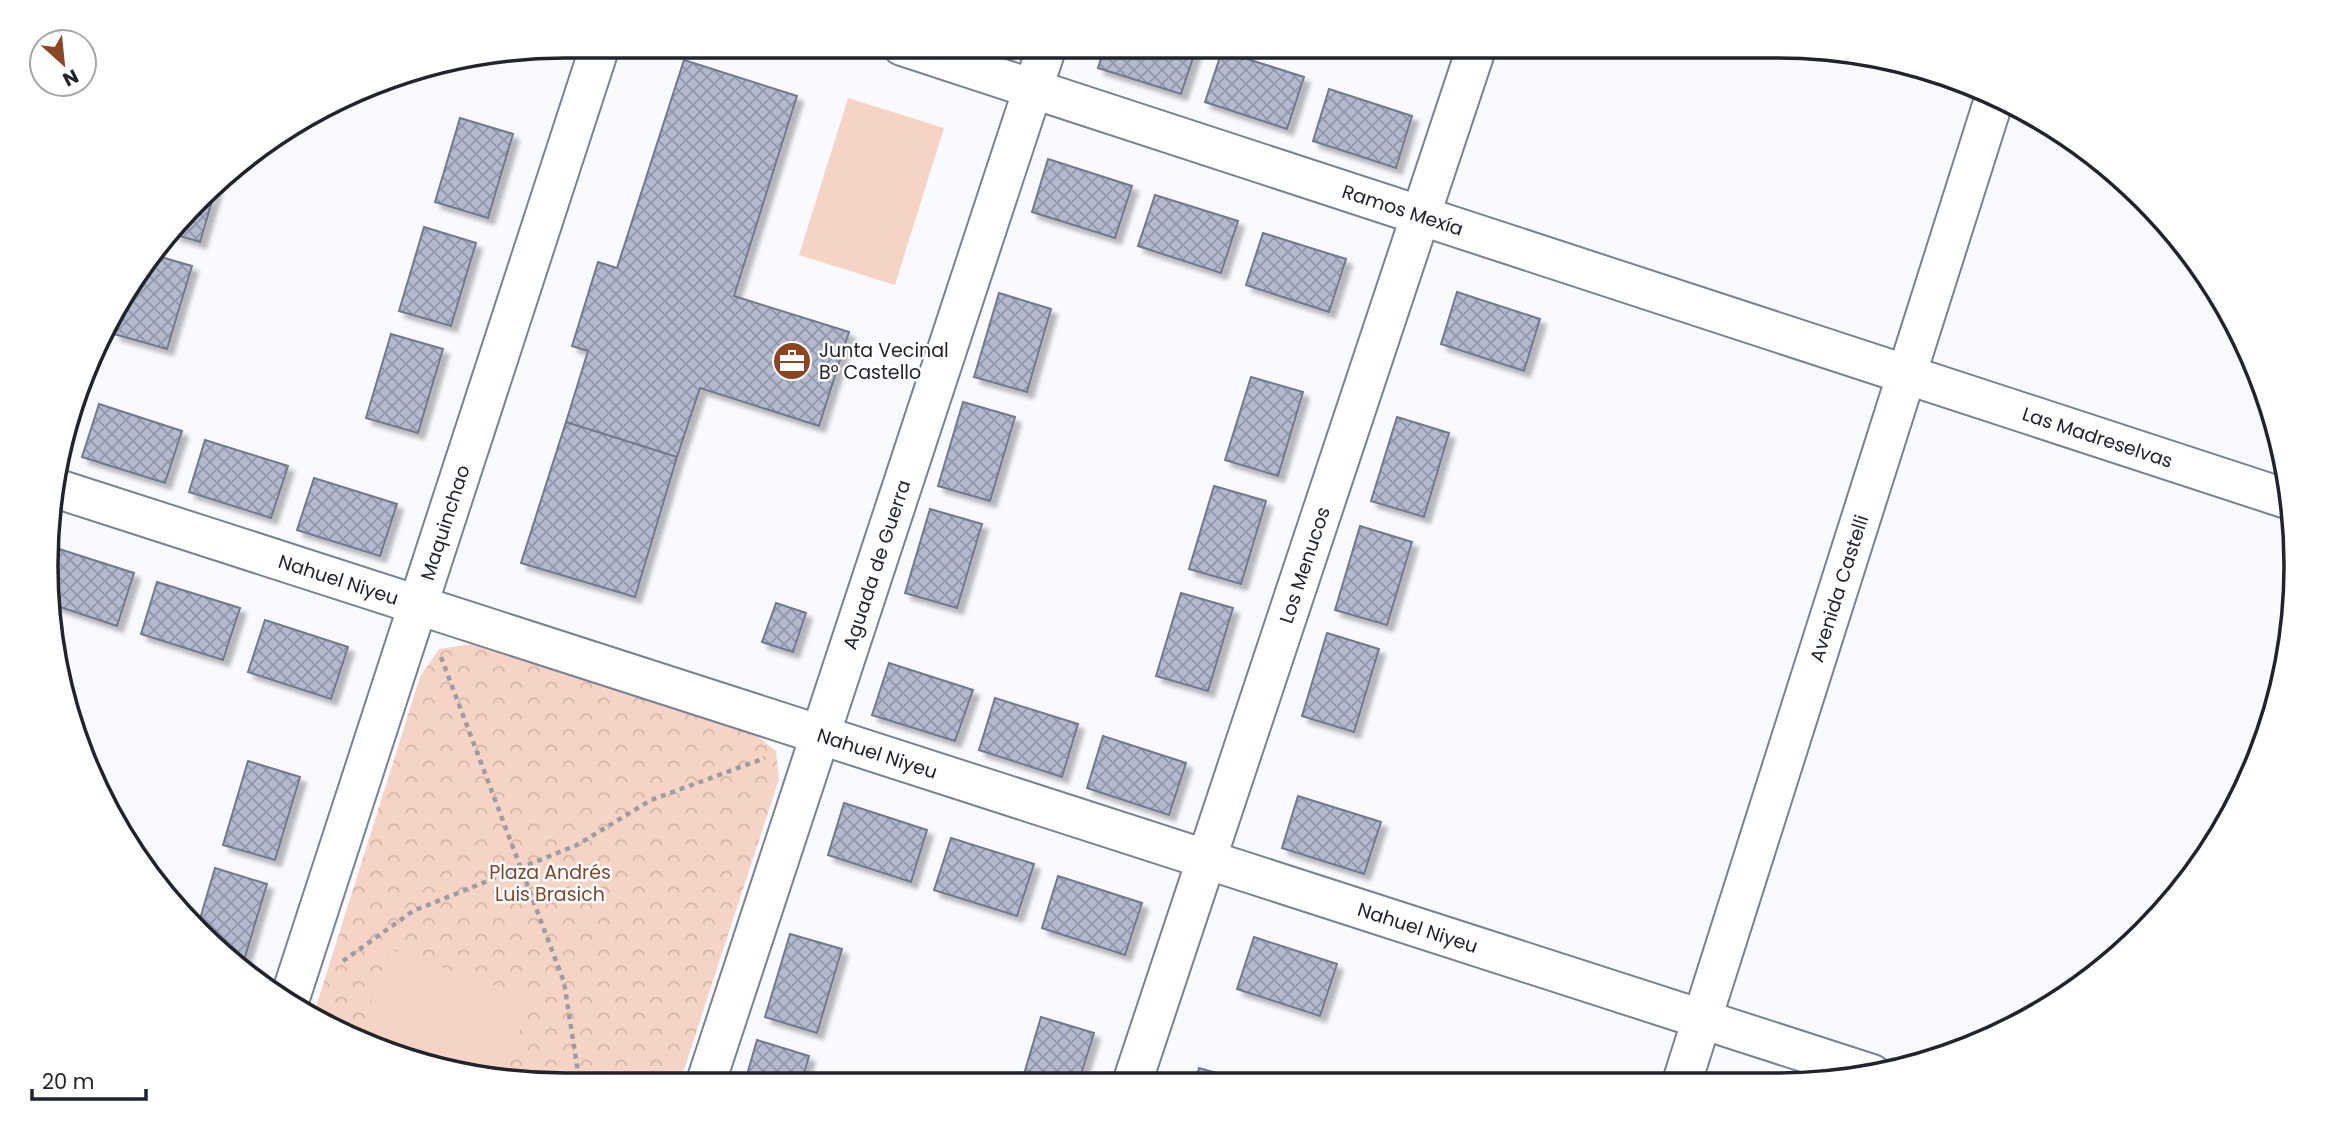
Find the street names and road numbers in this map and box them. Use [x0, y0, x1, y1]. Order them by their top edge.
street label: Ramos Mexía [1339, 178, 1467, 243]
street label: Las Madreselvas [2019, 400, 2176, 475]
street label: Maquinchao [414, 462, 477, 584]
street label: Aguada de Guerra [836, 476, 917, 653]
street label: Los Menucos [1273, 503, 1337, 627]
street label: Avenida Castelli [1803, 511, 1875, 665]
street label: Nahuel Niyeu [275, 548, 402, 612]
street label: Nahuel Niyeu [814, 722, 941, 786]
street label: Nahuel Niyeu [1354, 896, 1481, 960]

